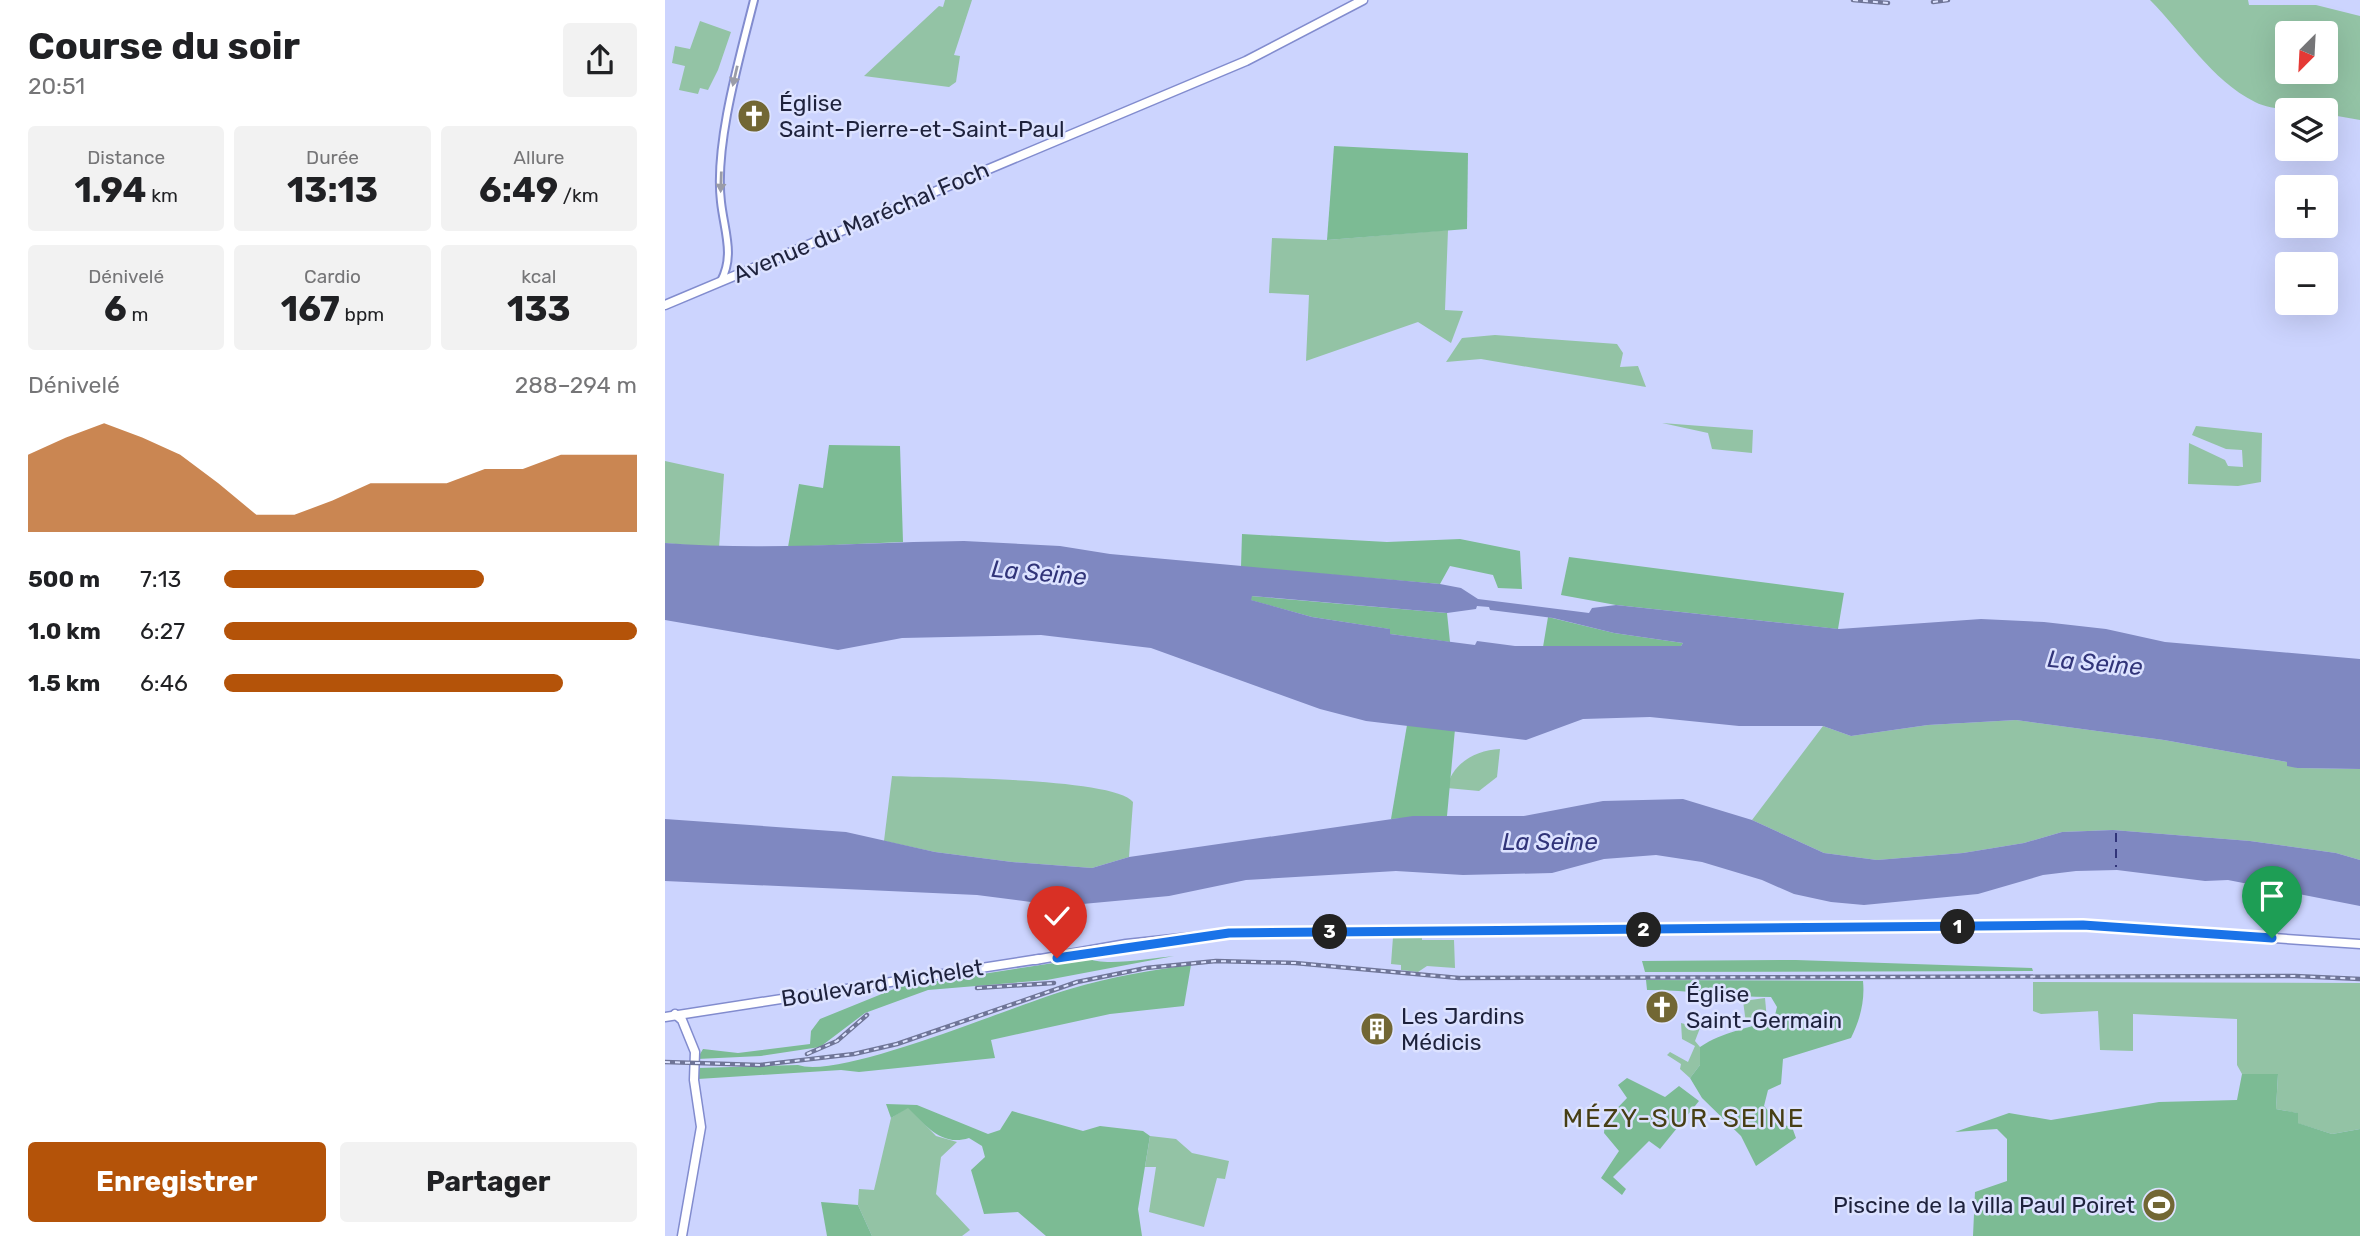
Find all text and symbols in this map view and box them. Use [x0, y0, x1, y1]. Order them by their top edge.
north arrow [2275, 21, 2338, 84]
map controls [2275, 21, 2338, 315]
text: Course du soir [28, 23, 300, 69]
button: share [563, 23, 637, 97]
one-way arrow [730, 65, 741, 87]
text: 20:51 [28, 72, 85, 100]
place label: Église Saint-Pierre-et-Saint-Paul [779, 89, 1065, 143]
church icon: Église Saint-Pierre-et-Saint-Paul [735, 97, 773, 135]
button: layers [2275, 98, 2338, 161]
text: Distance [87, 146, 165, 169]
text: Durée [306, 146, 359, 169]
text: Allure [513, 146, 564, 169]
street label: Avenue du Maréchal Foch [729, 155, 993, 289]
text: 1.94 [74, 169, 147, 211]
text: 13:13 [287, 169, 378, 211]
text: 6:49 [479, 169, 558, 211]
one-way arrow [715, 171, 726, 193]
button: + [2275, 175, 2338, 238]
text: km [147, 184, 178, 207]
text: /km [558, 184, 599, 207]
button: − [2275, 252, 2338, 315]
text: Dénivelé [88, 265, 164, 288]
text: Cardio [304, 265, 361, 288]
text: kcal [521, 265, 556, 288]
text: 6 [104, 288, 127, 330]
text: 167 [281, 288, 340, 330]
text: 133 [507, 288, 571, 330]
text: m [127, 303, 148, 326]
text: bpm [340, 303, 384, 326]
text: Dénivelé [28, 371, 120, 399]
text: 288–294 m [515, 371, 637, 399]
water label: La Seine [990, 555, 1088, 591]
text: 500 m [28, 565, 100, 593]
text: 7:13 [140, 565, 181, 593]
text: 1.0 km [28, 617, 101, 645]
text: 6:27 [140, 617, 185, 645]
water label: La Seine [2046, 645, 2144, 681]
text: 1.5 km [28, 669, 100, 697]
text: 6:46 [140, 669, 188, 697]
water label: La Seine [1502, 828, 1598, 856]
pin [2242, 866, 2302, 938]
icon: arrive [2253, 877, 2291, 915]
pin [1027, 886, 1087, 958]
icon: check [1038, 897, 1076, 935]
pin: 1 [1941, 909, 1975, 944]
pin: 2 [1627, 912, 1661, 948]
pin: 3 [1313, 914, 1347, 950]
text: 1 [1953, 915, 1962, 938]
text: 2 [1637, 918, 1650, 941]
text: 3 [1323, 920, 1336, 943]
street label: Boulevard Michelet [779, 953, 985, 1013]
place label: Église Saint-Germain [1686, 980, 1842, 1034]
church icon: Église Saint-Germain [1643, 988, 1681, 1026]
place label: Les Jardins Médicis [1401, 1002, 1525, 1056]
building icon: Les Jardins Médicis [1358, 1010, 1396, 1048]
district label: MÉZY-SUR-SEINE [1562, 1103, 1806, 1134]
button: Enregistrer [28, 1142, 326, 1222]
button: Partager [340, 1142, 637, 1222]
sports icon: Piscine de la villa Paul Poiret [2140, 1186, 2178, 1224]
place label: Piscine de la villa Paul Poiret [1833, 1191, 2135, 1219]

